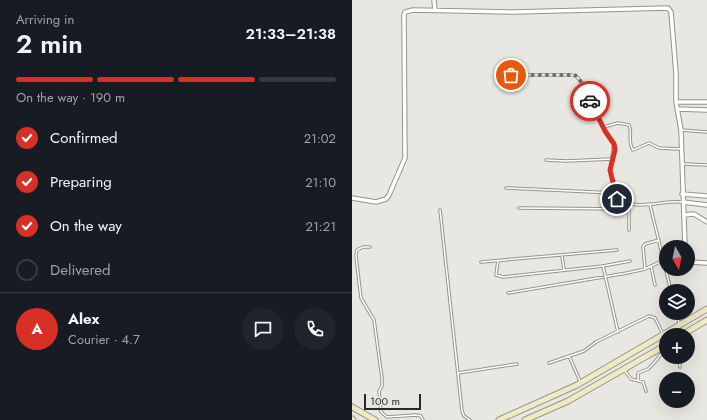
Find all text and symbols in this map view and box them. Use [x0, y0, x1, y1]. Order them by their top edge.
text: Arriving in [16, 10, 74, 29]
text: 21:33–21:38 [246, 23, 336, 45]
text: 2 min [16, 25, 83, 63]
pin [494, 58, 528, 92]
icon: bag [500, 64, 522, 86]
courier [570, 81, 610, 121]
text: On the way · 190 m [16, 88, 125, 107]
icon: car [579, 90, 601, 112]
icon: check [16, 127, 38, 149]
text: Confirmed [50, 127, 118, 149]
text: 21:02 [304, 129, 336, 148]
icon: check [16, 171, 38, 193]
text: Preparing [50, 171, 112, 193]
text: 21:10 [305, 173, 336, 192]
pin [600, 182, 634, 216]
icon: home [606, 188, 628, 210]
icon: check [16, 215, 38, 237]
text: On the way [50, 215, 122, 237]
text: 21:21 [306, 217, 336, 236]
north arrow [659, 240, 695, 276]
map controls [659, 240, 695, 408]
text: Delivered [50, 259, 111, 281]
button: layers [659, 284, 695, 320]
text: Alex [68, 308, 99, 330]
button: chat [242, 308, 284, 350]
button: phone [294, 308, 336, 350]
text: A [31, 318, 43, 340]
button: + [659, 328, 695, 364]
text: Courier · 4.7 [68, 330, 140, 349]
button: − [659, 372, 695, 408]
scale bar [364, 392, 421, 411]
text: 100 m [370, 393, 400, 409]

